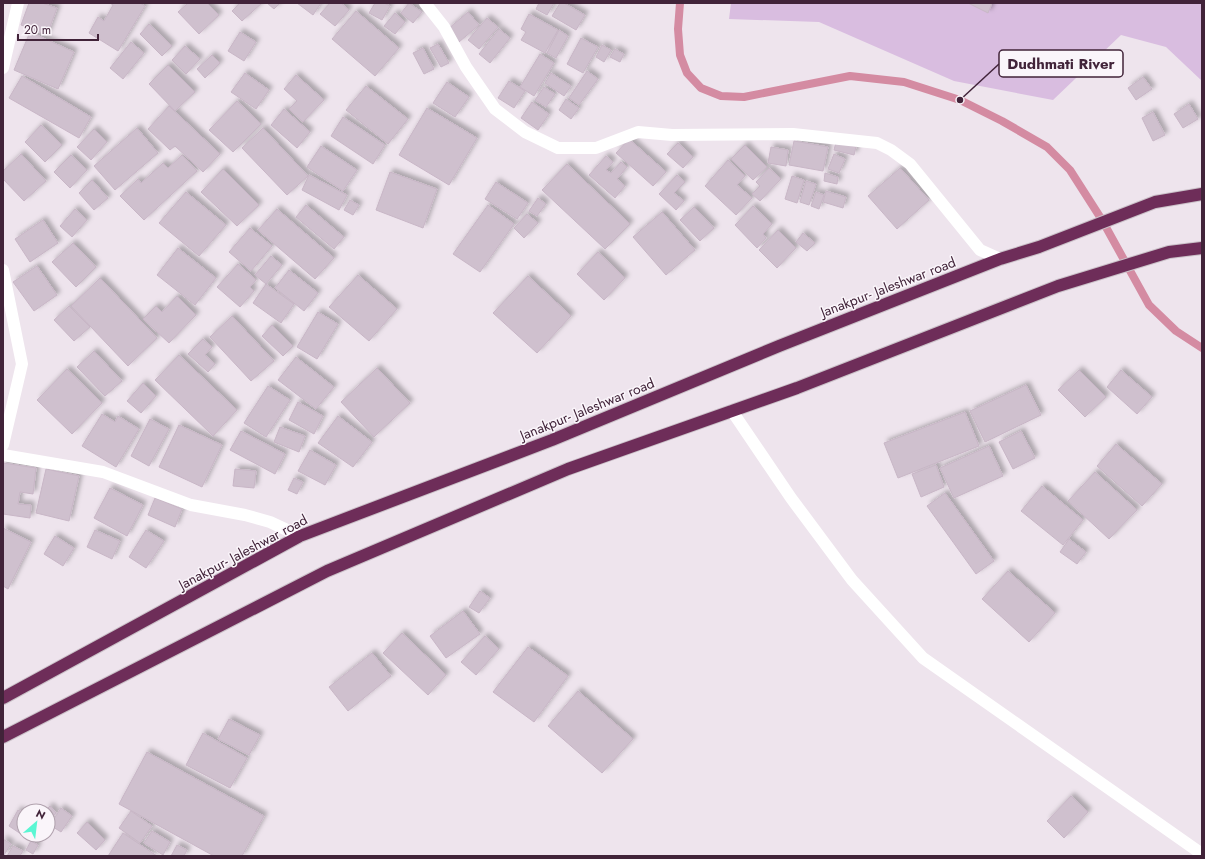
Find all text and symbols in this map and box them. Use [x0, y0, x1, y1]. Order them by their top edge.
scale bar [18, 16, 98, 42]
text: 20 m [24, 21, 51, 39]
callout: Dudhmati River [999, 50, 1123, 77]
text: Dudhmati River [1007, 53, 1116, 75]
street label: Janakpur- Jaleshwar road [816, 252, 958, 323]
street label: Janakpur- Jaleshwar road [515, 373, 657, 446]
street label: Janakpur- Jaleshwar road [173, 510, 311, 595]
north arrow [16, 803, 56, 843]
text: N [33, 805, 48, 823]

